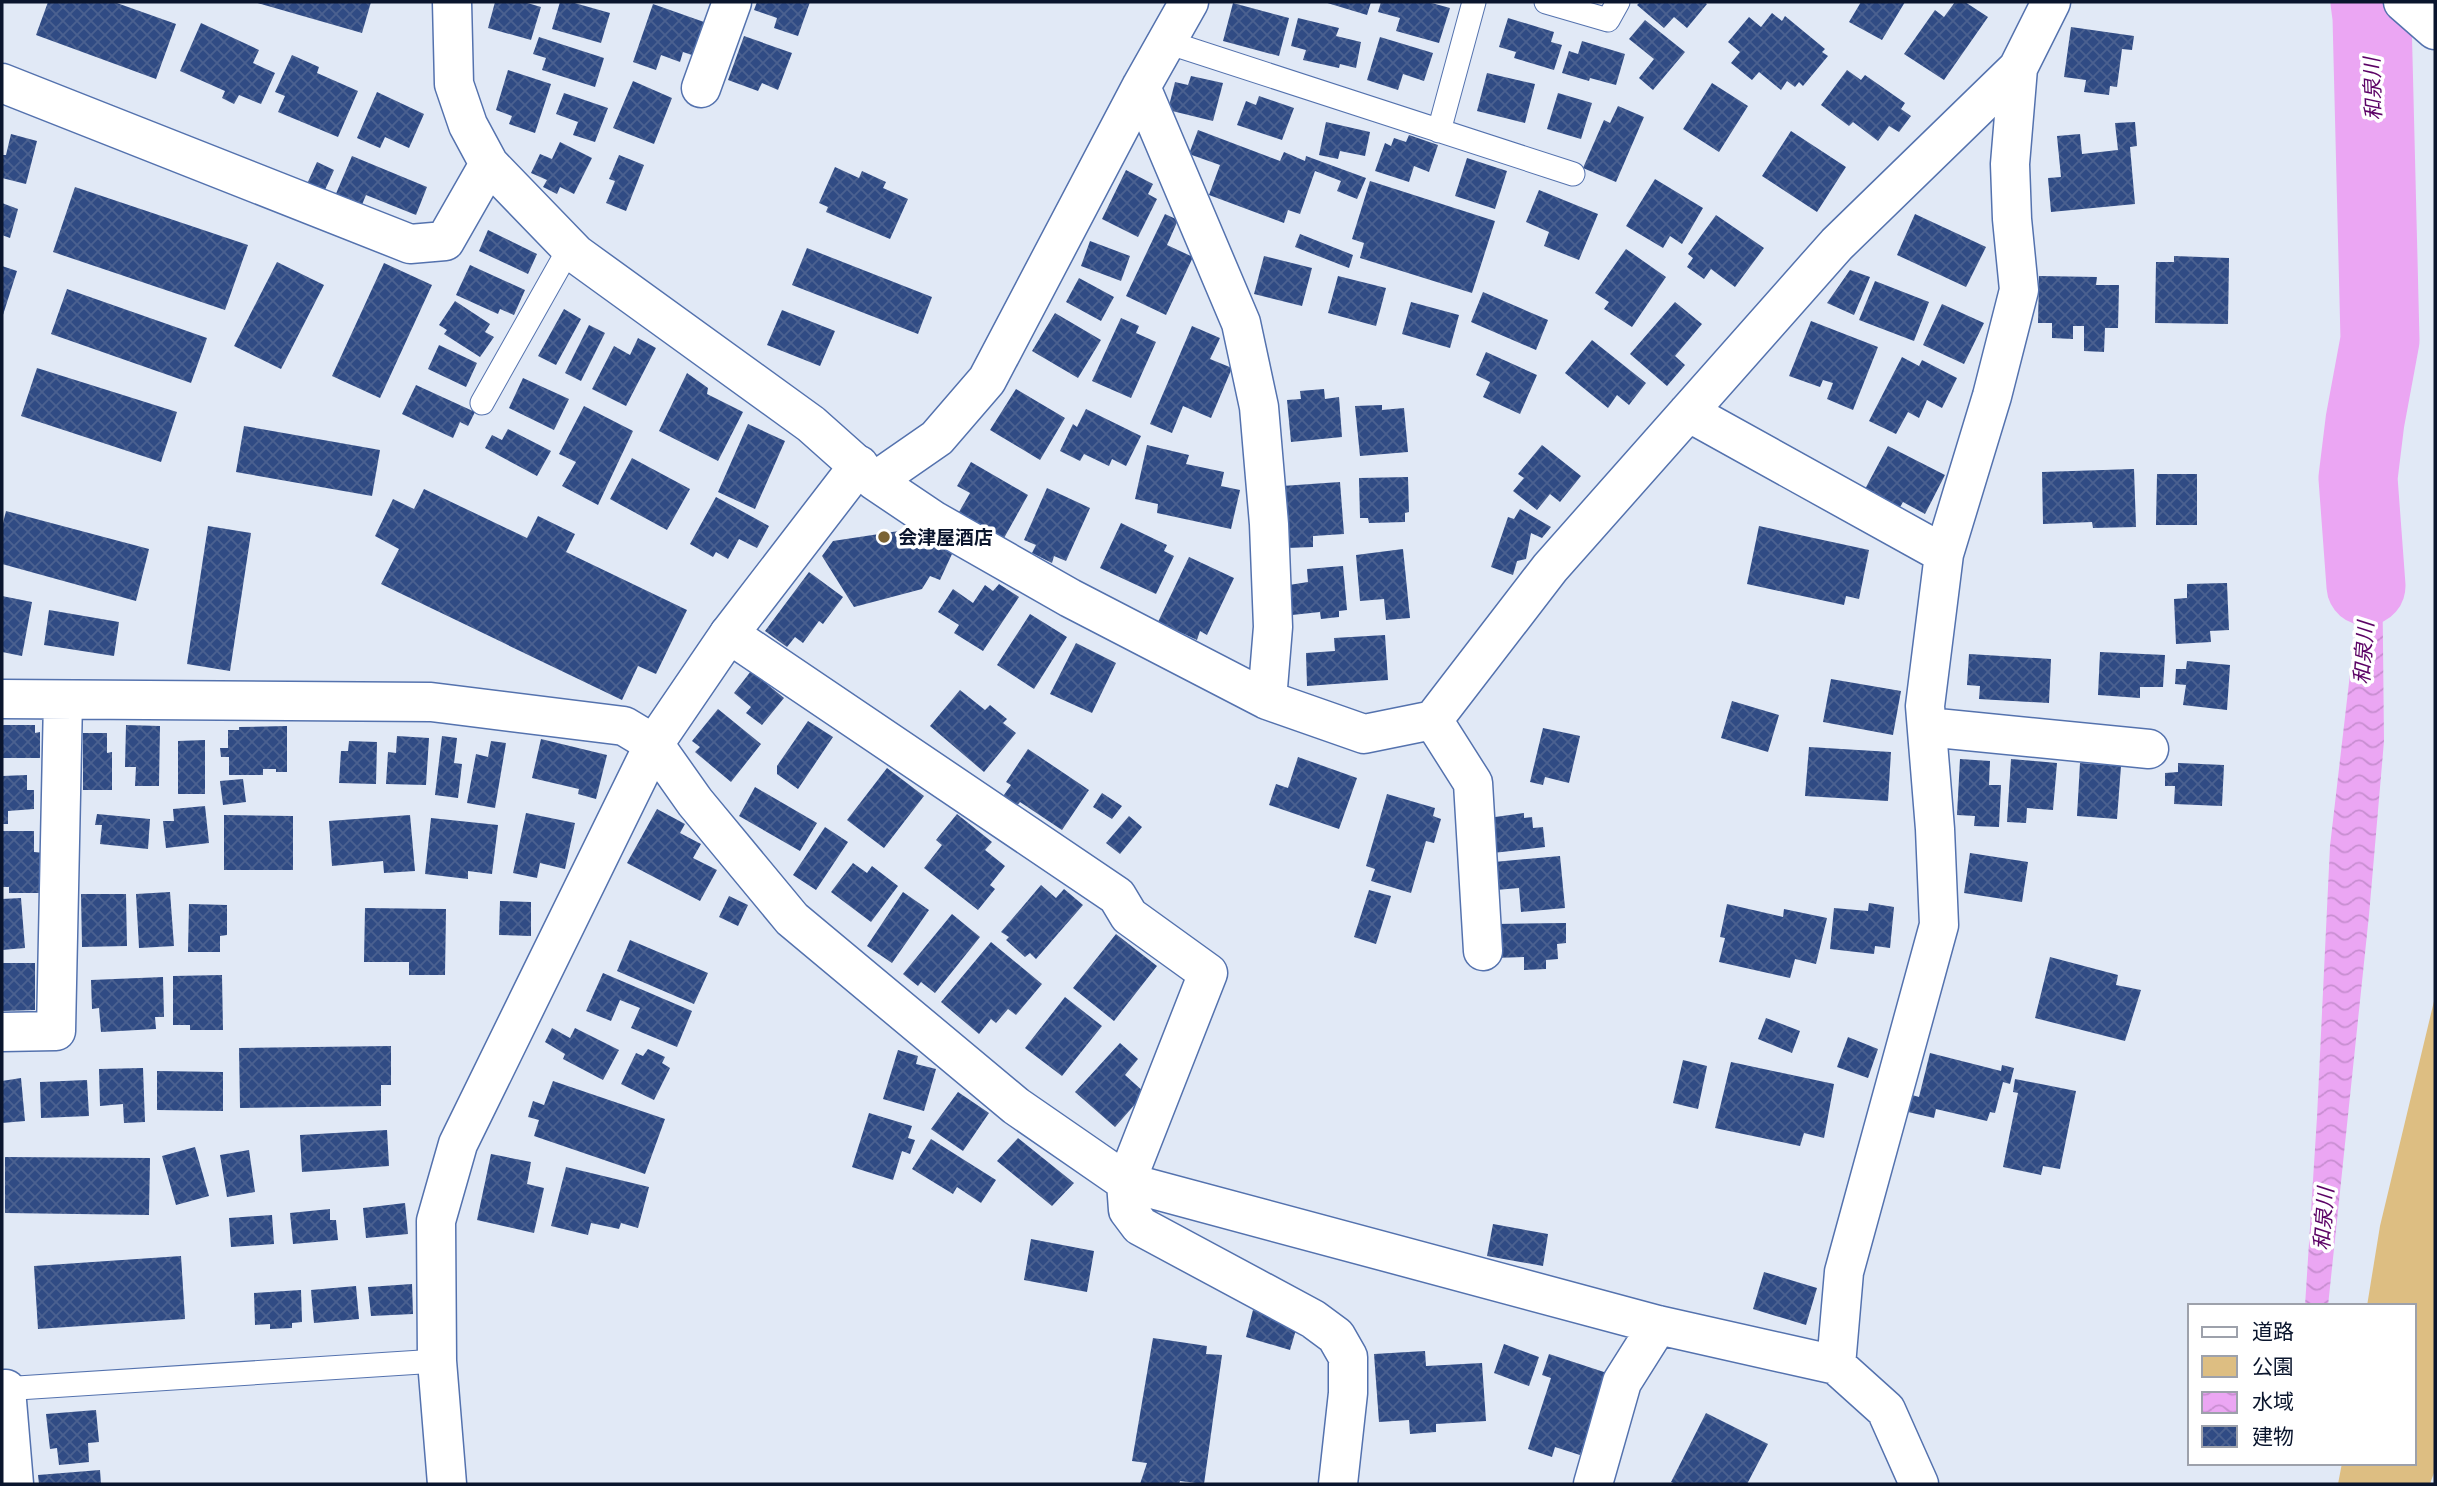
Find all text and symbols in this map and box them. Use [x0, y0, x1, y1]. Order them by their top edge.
water label: 和泉川 [2358, 55, 2387, 121]
place label: 会津屋酒店 [898, 525, 993, 550]
marker: 会津屋酒店 [876, 529, 892, 545]
water label: 和泉川 [2348, 619, 2379, 685]
water label: 和泉川 [2308, 1185, 2339, 1251]
legend [2188, 1304, 2416, 1465]
text: 道路 [2252, 1318, 2294, 1345]
text: 公園 [2252, 1353, 2294, 1380]
text: 水域 [2252, 1388, 2294, 1415]
text: 建物 [2252, 1423, 2294, 1450]

